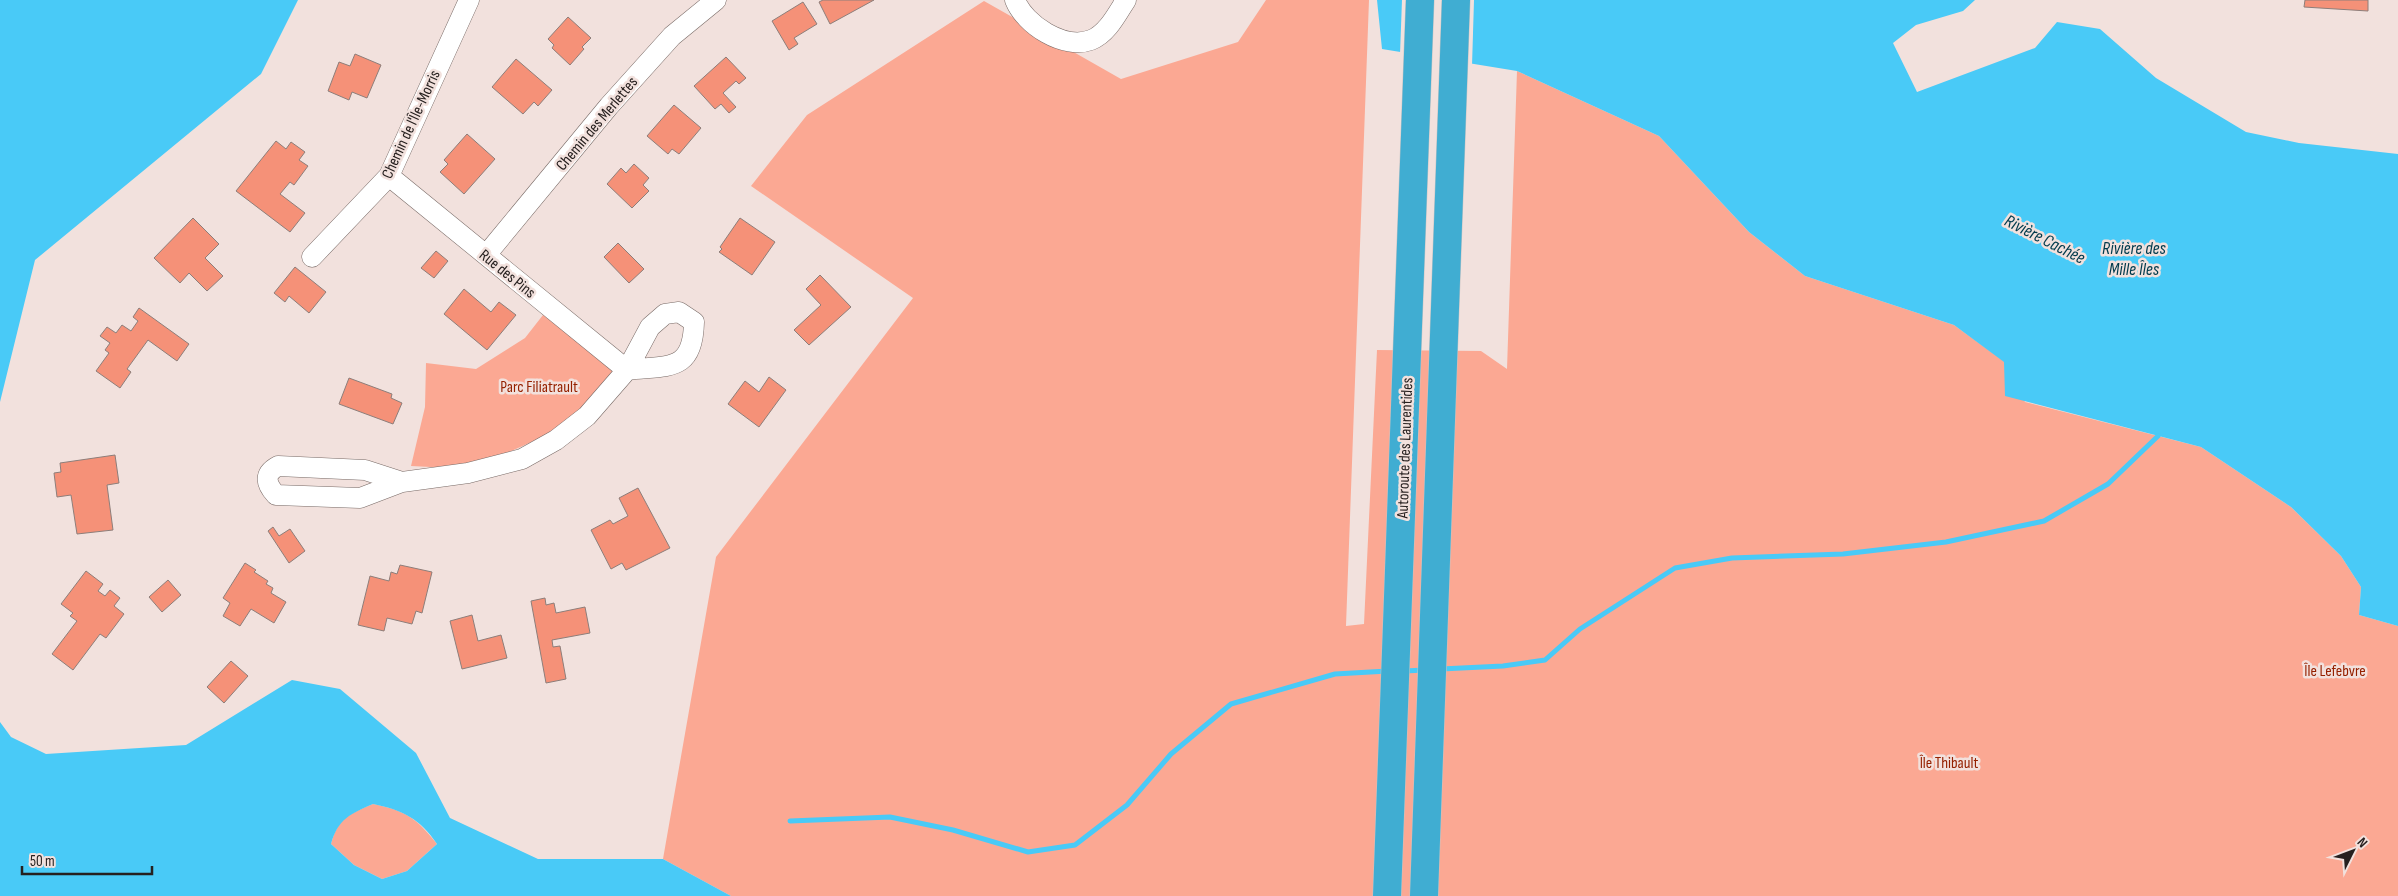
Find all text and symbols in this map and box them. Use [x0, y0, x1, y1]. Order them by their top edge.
street label: Chemin de l'Île-Morris [378, 67, 445, 182]
street label: Chemin des Merlettes [552, 73, 642, 175]
water label: Rivière Cachée [2001, 210, 2089, 269]
water label: Rivière des Mille Îles [2102, 238, 2167, 280]
street label: Rue des Pins [475, 246, 539, 303]
street label: Autoroute des Laurentides [1394, 377, 1417, 520]
park label: Parc Filiatrault [500, 378, 578, 397]
park label: Île Lefebvre [2303, 662, 2366, 681]
park label: Île Thibault [1919, 754, 1978, 773]
north arrow [2328, 826, 2378, 876]
text: N [2353, 834, 2371, 851]
scale bar [22, 844, 152, 876]
text: 50 m [30, 852, 55, 871]

